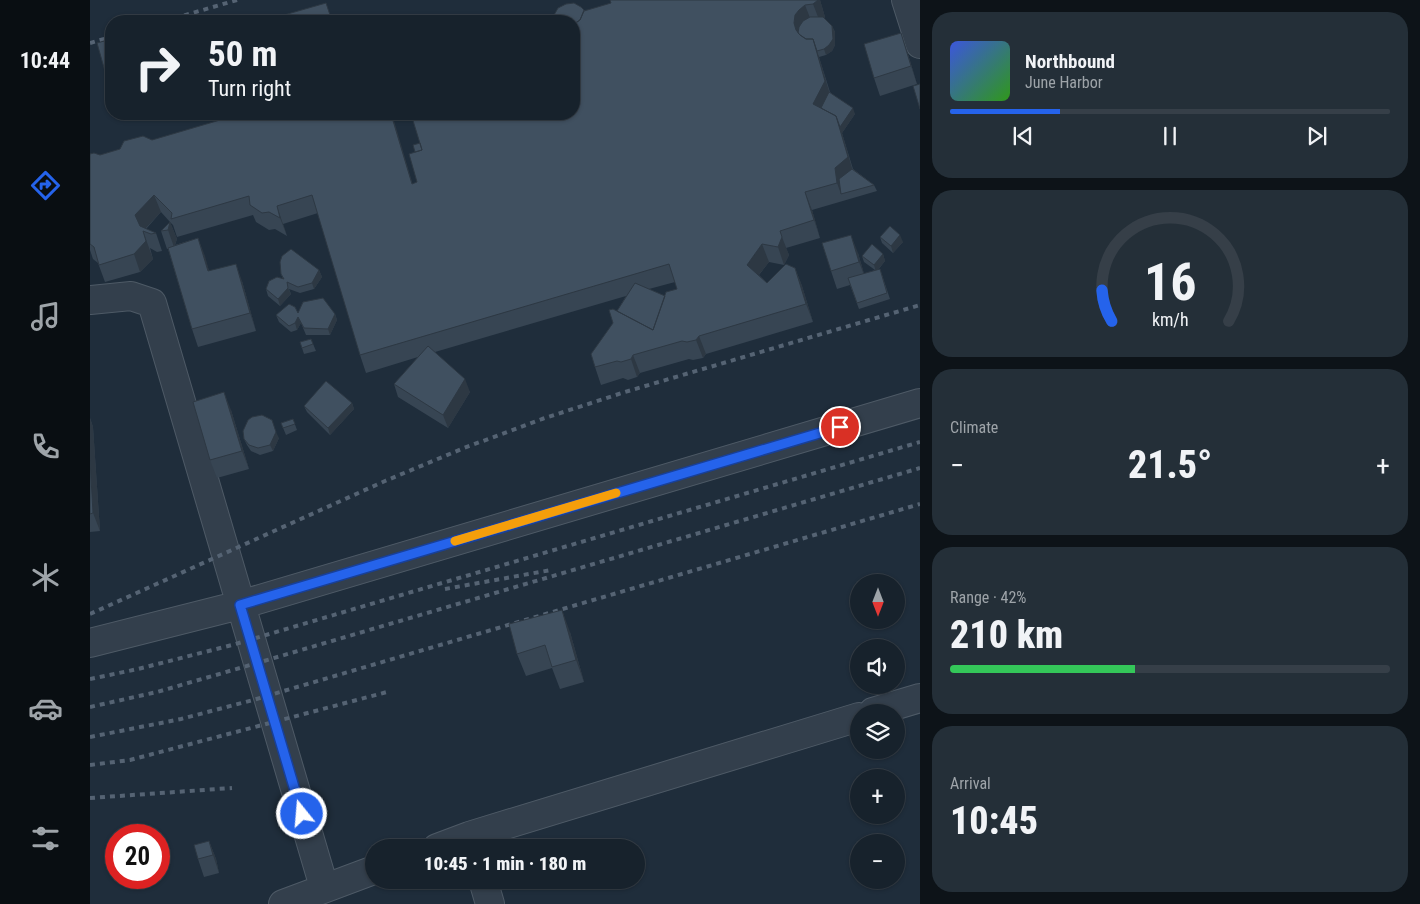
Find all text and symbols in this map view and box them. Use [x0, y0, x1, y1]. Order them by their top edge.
text: 50 m [208, 34, 277, 75]
icon: right [125, 35, 190, 100]
text: 10:44 [20, 48, 70, 73]
text: Northbound [1025, 50, 1115, 73]
text: June Harbor [1025, 73, 1103, 92]
text: Turn right [208, 76, 291, 101]
icon: previous [1009, 122, 1037, 150]
icon: pause [1156, 122, 1184, 150]
icon: next [1303, 122, 1331, 150]
icon: directions [28, 168, 63, 203]
text: 16 [1144, 252, 1196, 313]
icon: music [28, 299, 63, 334]
text: km/h [1152, 309, 1188, 330]
pin [819, 406, 861, 448]
icon: arrive [826, 413, 854, 441]
text: Climate [950, 418, 998, 437]
icon: phone [28, 429, 63, 464]
text: 21.5° [1128, 443, 1212, 487]
text: − [950, 449, 964, 482]
text: + [1376, 449, 1390, 482]
icon: climate [28, 560, 63, 595]
north arrow [850, 574, 905, 629]
map controls [850, 574, 905, 889]
text: Range · 42% [950, 588, 1026, 607]
text: 210 km [950, 613, 1063, 657]
button: sound [850, 639, 905, 694]
icon: car [28, 691, 63, 726]
button: layers [850, 704, 905, 759]
button: + [850, 769, 905, 824]
text: Arrival [950, 774, 991, 793]
position arrow [275, 787, 327, 839]
text: 10:45 [950, 799, 1038, 843]
icon: filters [28, 821, 63, 856]
speed limit sign: 20 [105, 824, 170, 889]
button: − [850, 834, 905, 889]
text: 10:45 · 1 min · 180 m [424, 852, 586, 875]

